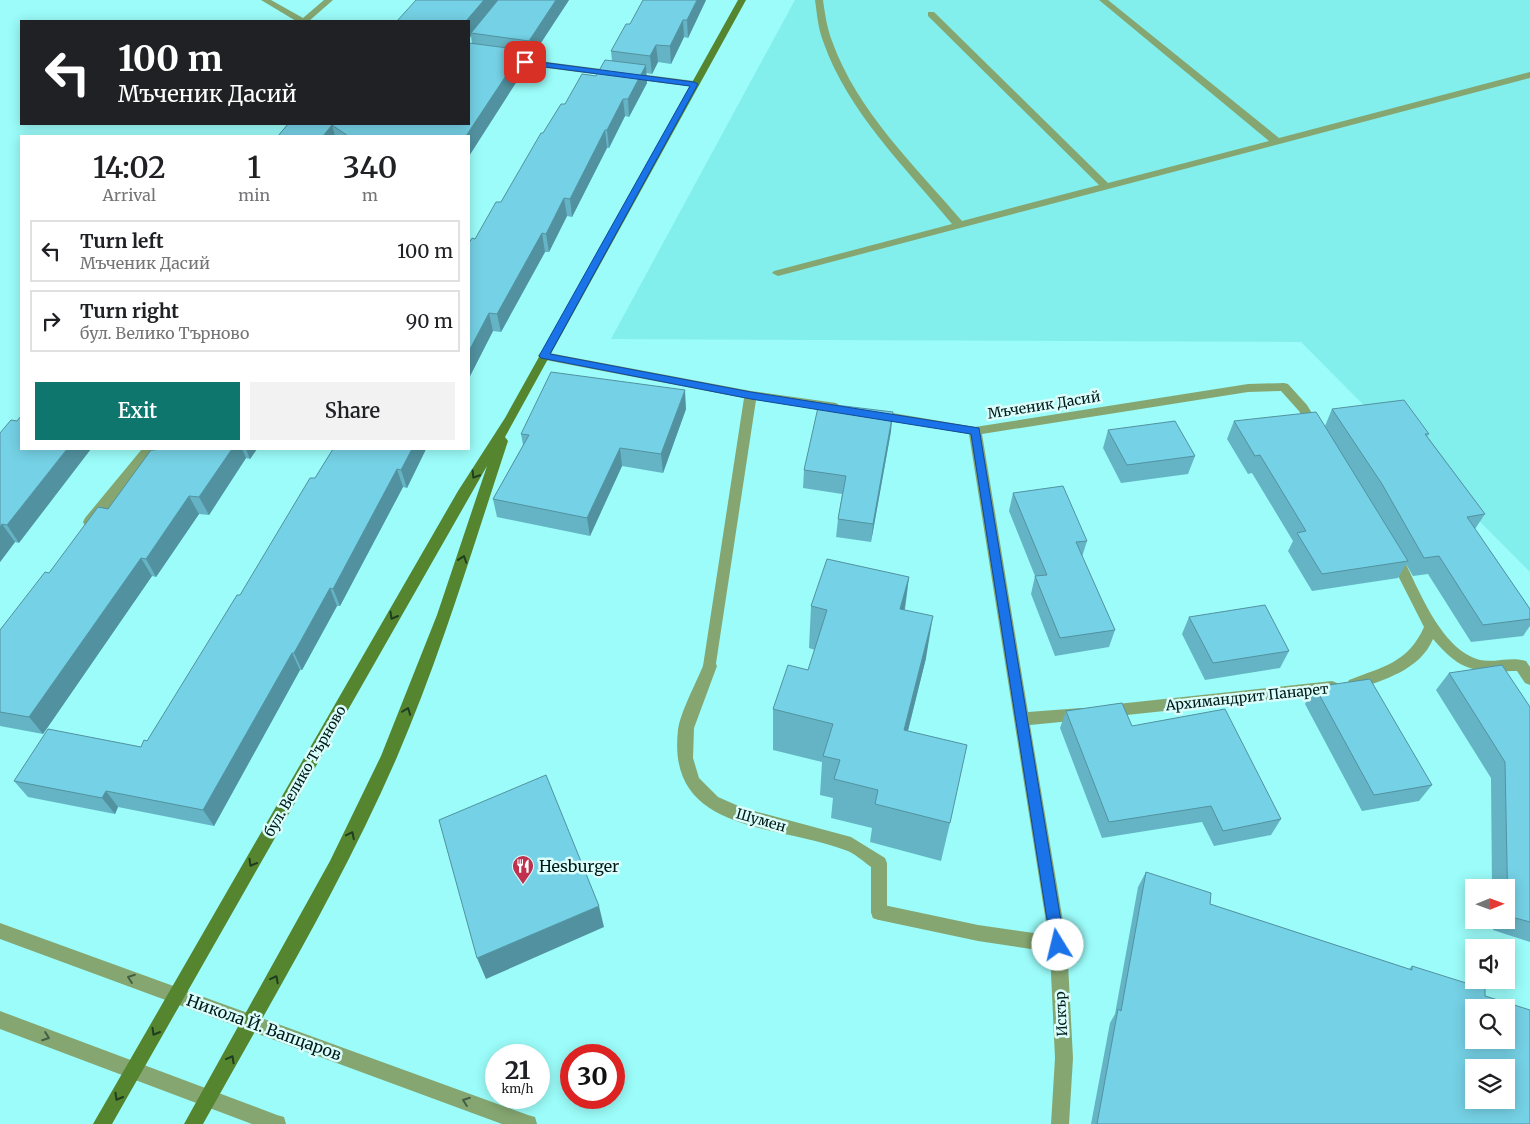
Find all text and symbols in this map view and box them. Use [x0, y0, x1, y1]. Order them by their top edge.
text: 100 m [118, 37, 223, 81]
icon: left [35, 40, 100, 105]
pin [504, 41, 546, 83]
icon: arrive [511, 48, 539, 76]
text: Мъченик Дасий [118, 80, 297, 108]
text: 14:02 [93, 148, 166, 186]
text: 1 [247, 148, 261, 186]
text: 340 [343, 148, 397, 186]
text: Arrival [102, 185, 156, 205]
text: min [238, 185, 270, 205]
text: m [362, 185, 378, 205]
text: Turn left [80, 229, 164, 253]
icon: left [37, 237, 65, 265]
text: 100 m [397, 239, 453, 263]
text: Мъченик Дасий [80, 253, 210, 273]
text: Turn right [80, 299, 179, 323]
icon: right [37, 307, 65, 335]
text: 90 m [406, 309, 453, 333]
text: бул. Велико Търново [80, 323, 249, 343]
button: Exit [35, 382, 240, 440]
button: Share [250, 382, 455, 440]
street label: Мъченик Дасий [986, 387, 1102, 423]
one-way arrow [471, 470, 481, 479]
one-way arrow [457, 555, 467, 564]
one-way arrow [390, 611, 400, 620]
street label: Архимандрит Панарет [1164, 679, 1330, 715]
street label: бул. Велико Търново [260, 702, 350, 840]
one-way arrow [401, 708, 411, 716]
street label: Шумен [734, 804, 788, 836]
one-way arrow [345, 832, 355, 841]
restaurant icon: Hesburger [511, 854, 535, 885]
place label: Hesburger [539, 856, 619, 876]
one-way arrow [248, 858, 258, 867]
north arrow [1465, 879, 1515, 929]
map controls [1465, 879, 1515, 1109]
position arrow [1031, 918, 1083, 970]
button: sound [1465, 939, 1515, 989]
one-way arrow [127, 974, 136, 984]
one-way arrow [268, 975, 278, 984]
street label: Никола Й. Вапцаров [184, 990, 344, 1064]
street label: Искър [1051, 991, 1071, 1037]
button: search [1465, 999, 1515, 1049]
one-way arrow [152, 1026, 162, 1035]
one-way arrow [41, 1031, 50, 1041]
speed limit sign: 30 [560, 1044, 625, 1109]
text: 21 [505, 1054, 530, 1086]
one-way arrow [224, 1056, 234, 1065]
button: layers [1465, 1059, 1515, 1109]
text: km/h [502, 1081, 533, 1096]
one-way arrow [114, 1091, 124, 1100]
one-way arrow [462, 1097, 471, 1107]

